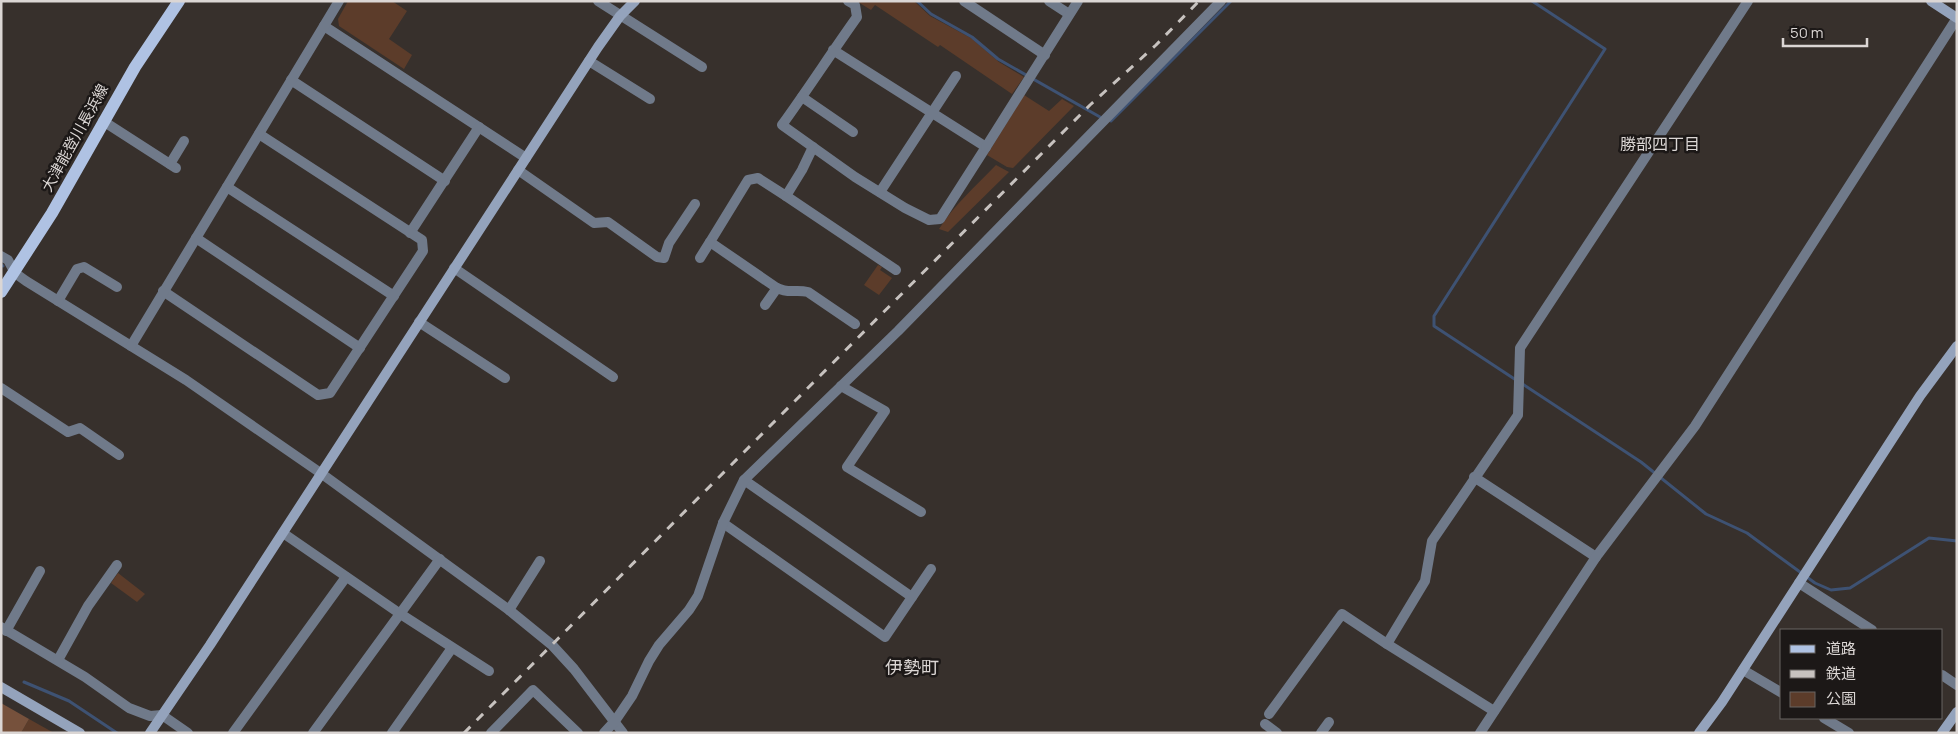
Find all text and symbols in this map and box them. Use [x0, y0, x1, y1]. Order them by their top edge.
scale bar [1783, 15, 1867, 47]
text: 50 m [1790, 22, 1824, 43]
street label: 大津能登川長浜線 [36, 80, 113, 195]
district label: 勝部四丁目 [1620, 133, 1700, 155]
legend [1780, 629, 1943, 719]
text: 道路 [1826, 638, 1856, 659]
district label: 伊勢町 [885, 655, 939, 679]
text: 鉄道 [1826, 663, 1856, 684]
text: 公園 [1826, 688, 1856, 709]

